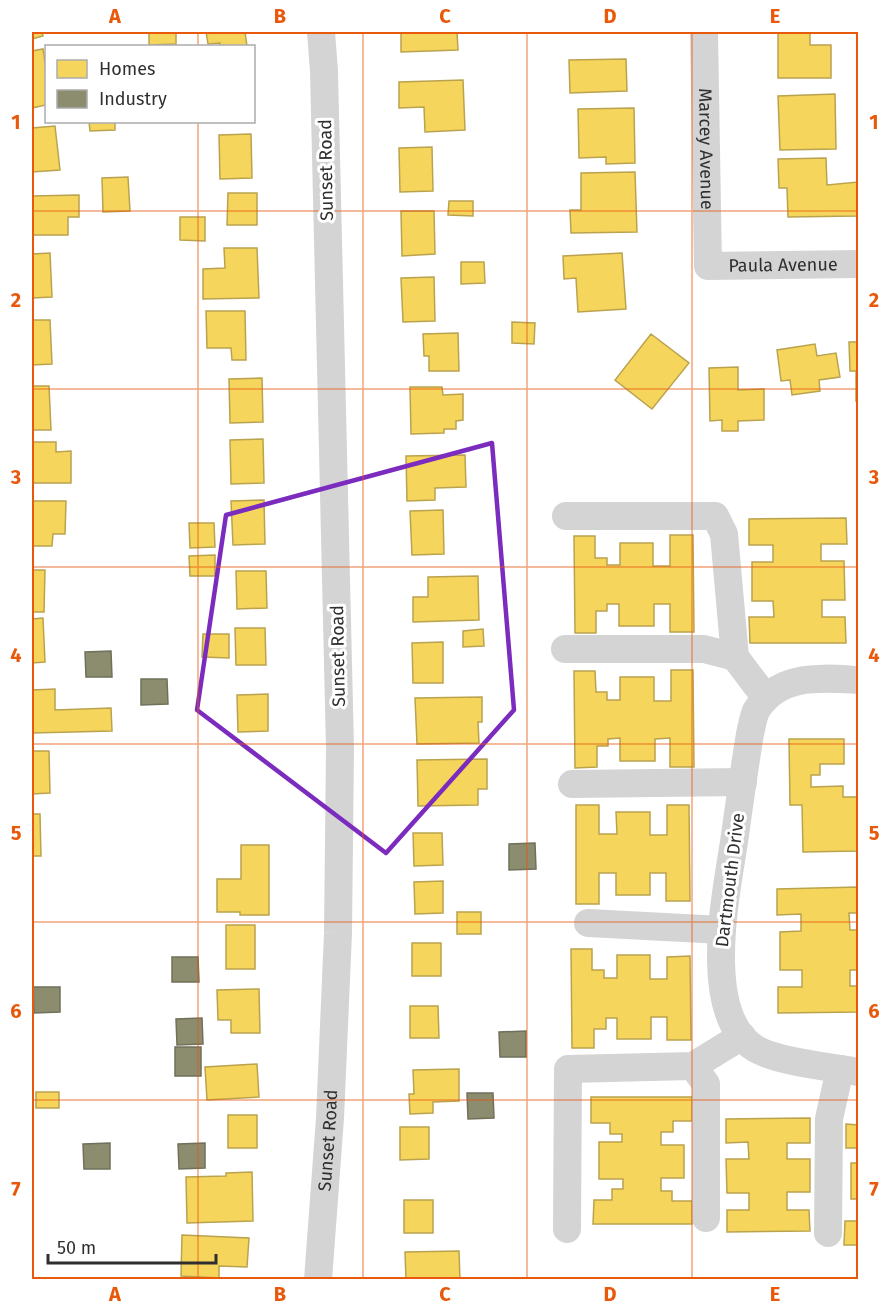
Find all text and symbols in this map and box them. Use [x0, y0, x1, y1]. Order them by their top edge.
text: A [108, 4, 122, 28]
text: B [274, 4, 286, 28]
text: C [439, 4, 451, 28]
text: D [603, 4, 617, 28]
text: E [770, 4, 780, 28]
legend [45, 45, 255, 123]
text: Homes [99, 58, 155, 80]
text: Industry [99, 88, 167, 110]
street label: Marcey Avenue [694, 88, 718, 210]
text: 1 [11, 110, 21, 134]
text: 1 [869, 110, 879, 134]
street label: Sunset Road [314, 119, 338, 221]
street label: Paula Avenue [728, 253, 838, 277]
text: 2 [11, 288, 21, 312]
text: 2 [869, 288, 879, 312]
text: 3 [10, 465, 21, 489]
text: 3 [868, 465, 879, 489]
street label: Sunset Road [326, 605, 350, 707]
text: 4 [10, 643, 22, 667]
text: 4 [868, 643, 880, 667]
street label: Dartmouth Drive [711, 812, 749, 948]
text: 5 [11, 821, 22, 845]
text: 5 [869, 821, 880, 845]
text: 6 [10, 999, 22, 1023]
text: 6 [868, 999, 880, 1023]
street label: Sunset Road [314, 1089, 342, 1192]
text: 7 [11, 1177, 21, 1201]
text: 7 [869, 1177, 879, 1201]
scale bar [48, 1227, 216, 1265]
text: 50 m [57, 1237, 96, 1259]
text: A [108, 1282, 122, 1306]
text: B [274, 1282, 286, 1306]
text: C [439, 1282, 451, 1306]
text: D [603, 1282, 617, 1306]
text: E [770, 1282, 780, 1306]

